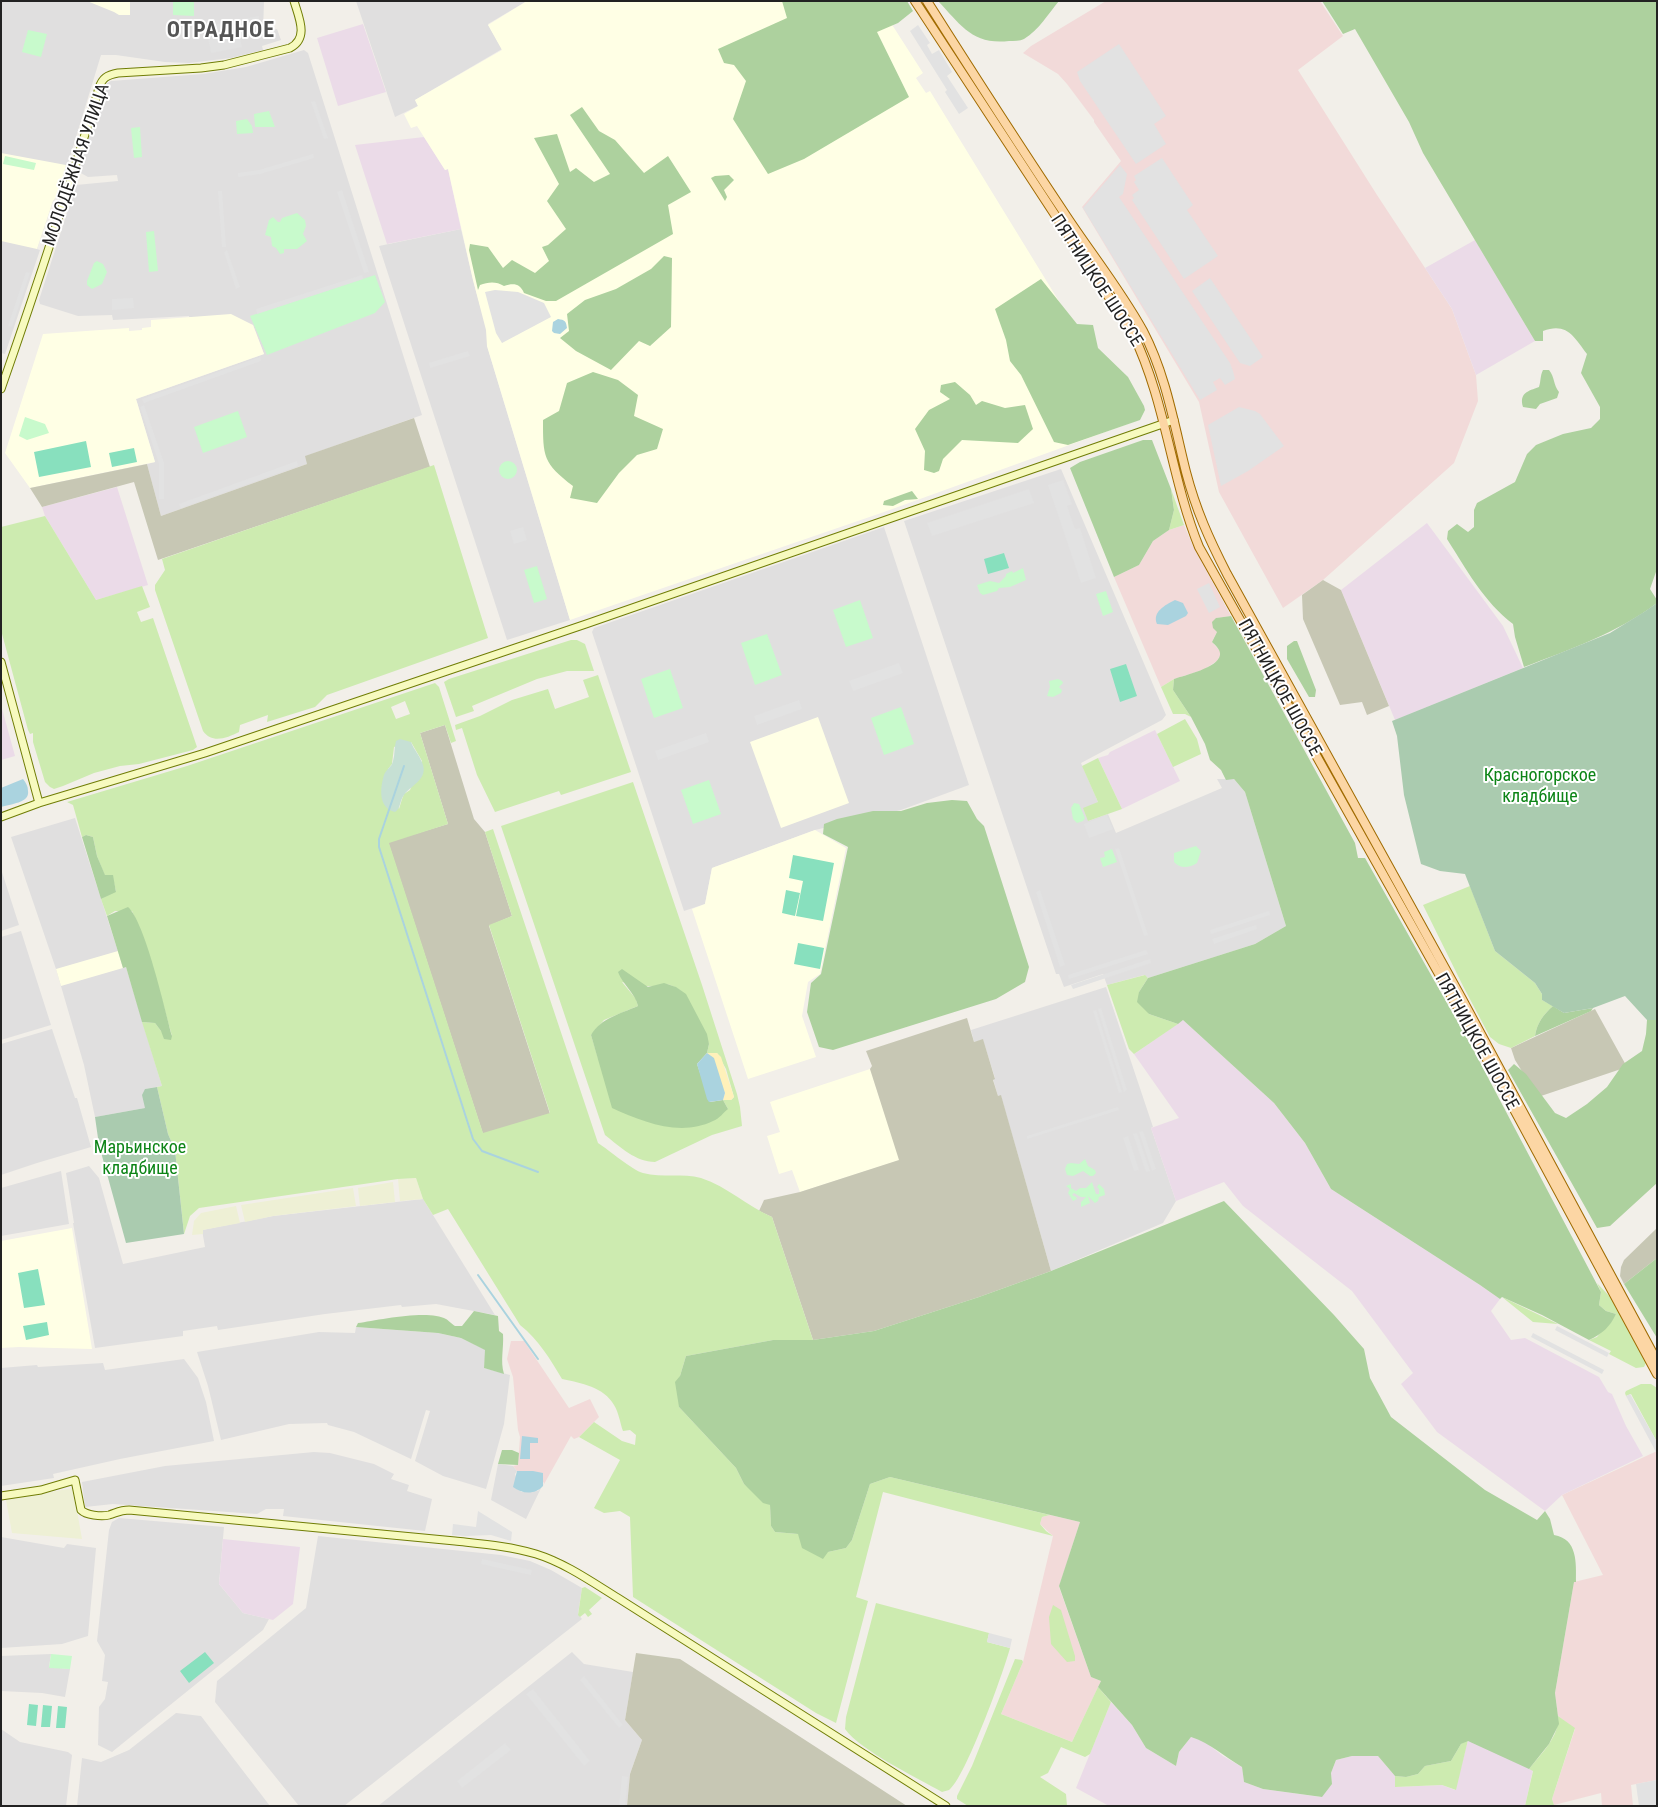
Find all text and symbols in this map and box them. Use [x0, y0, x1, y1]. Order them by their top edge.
district label: ОТРАДНОЕ [166, 18, 276, 44]
street label: МОЛОДЁЖНАЯ УЛИЦА [39, 81, 115, 249]
street label: ПЯТНИЦКОЕ ШОССЕ [1045, 211, 1147, 351]
street label: ПЯТНИЦКОЕ ШОССЕ [1232, 616, 1326, 760]
park label: Красногорское кладбище [1484, 765, 1596, 808]
street label: ПЯТНИЦКОЕ ШОССЕ [1429, 970, 1523, 1114]
park label: Марьинское кладбище [94, 1137, 186, 1180]

